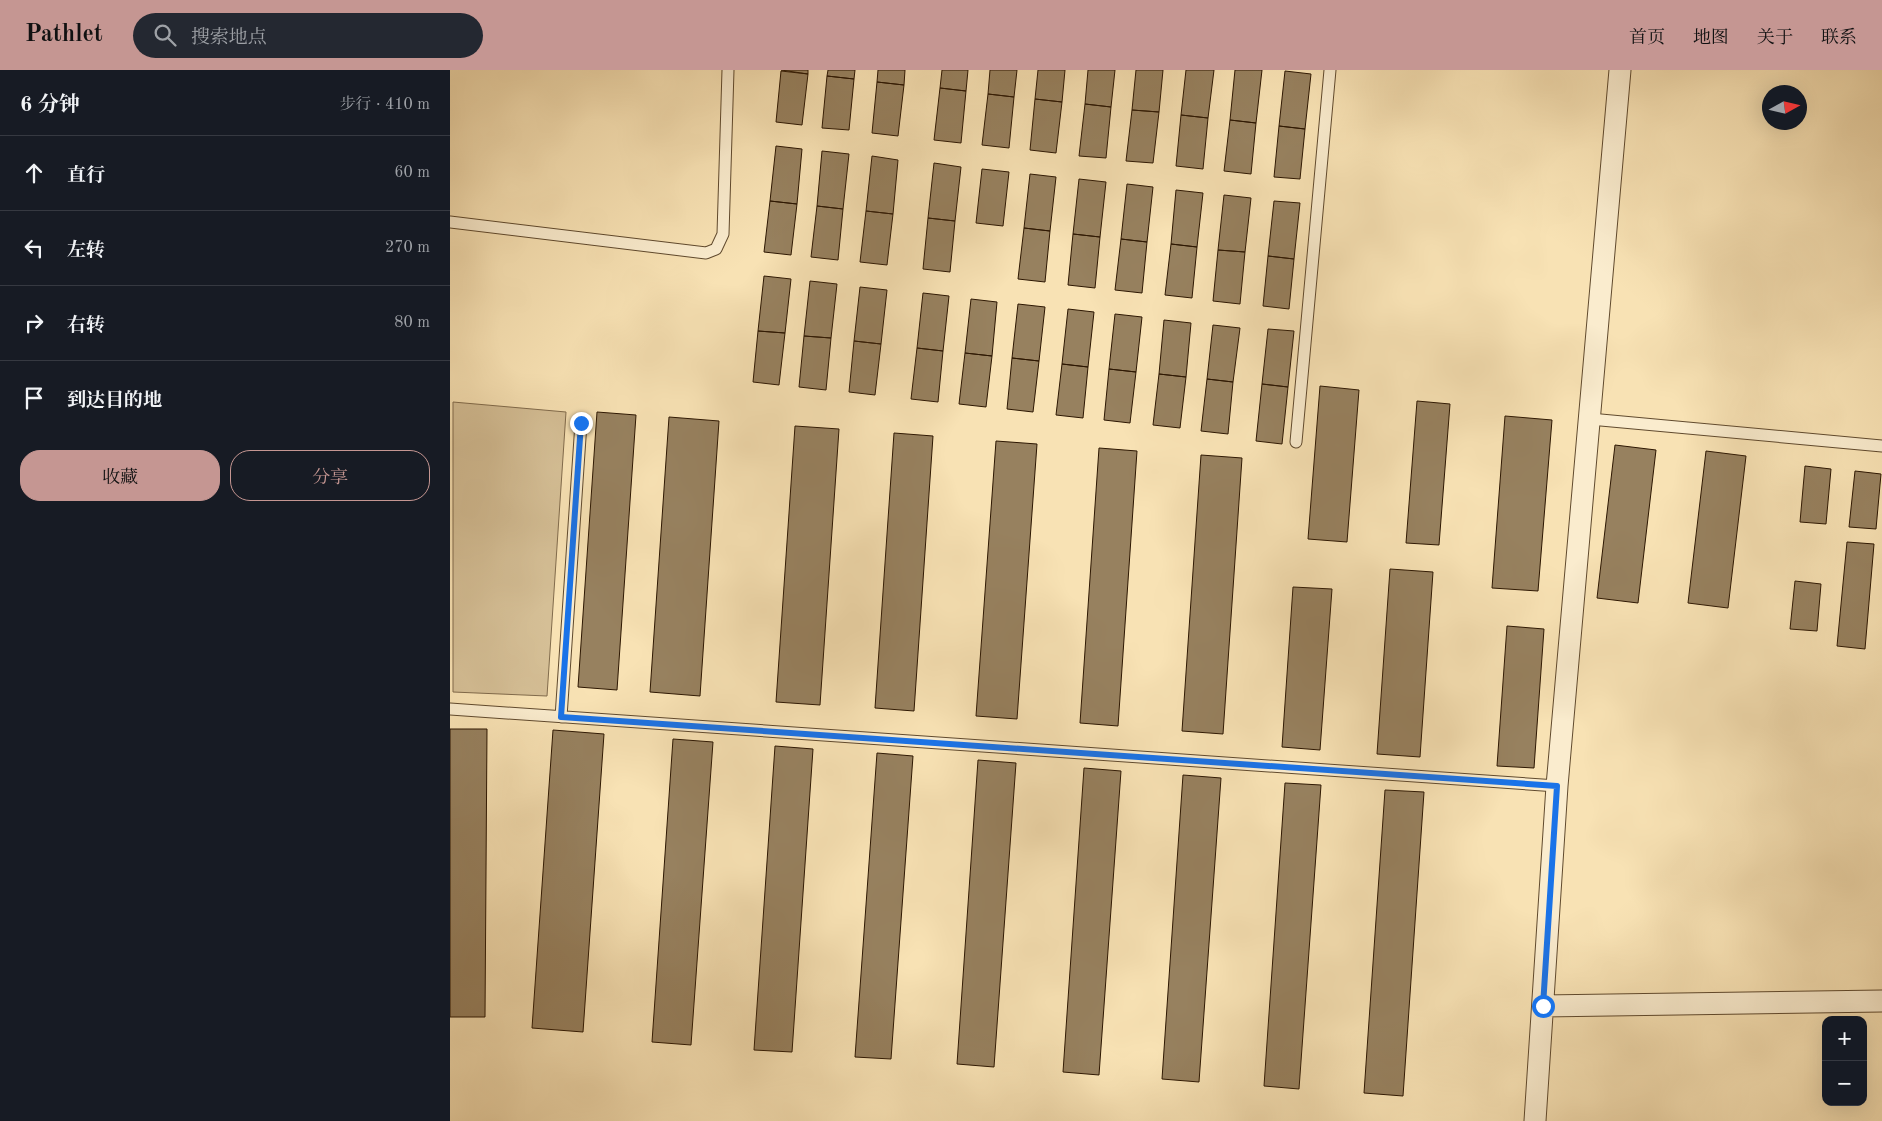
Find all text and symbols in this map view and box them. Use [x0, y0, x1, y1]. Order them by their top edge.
search box [133, 13, 483, 58]
icon: search [151, 21, 179, 49]
text: Pathlet [25, 23, 103, 47]
text: 搜索地点 [191, 29, 267, 48]
text: 首页 [1629, 29, 1665, 47]
text: 地图 [1693, 29, 1729, 47]
text: 关于 [1757, 29, 1793, 47]
text: 联系 [1821, 29, 1857, 47]
north arrow [1762, 85, 1807, 130]
text: 6 分钟 [20, 95, 80, 116]
text: 步行 · 410 m [340, 97, 430, 113]
icon: ahead [20, 159, 48, 187]
text: 60 m [394, 165, 430, 181]
text: 直行 [67, 167, 105, 186]
icon: left [20, 234, 48, 262]
text: 270 m [385, 240, 430, 256]
text: 左转 [67, 242, 105, 261]
icon: right [20, 309, 48, 337]
text: 80 m [394, 315, 430, 331]
text: 右转 [67, 317, 105, 336]
icon: arrive [20, 384, 48, 412]
text: 到达目的地 [67, 392, 162, 411]
route end [570, 412, 593, 435]
button: 收藏 [20, 450, 220, 501]
button: 分享 [230, 450, 430, 501]
route start [1532, 995, 1555, 1018]
map controls [1822, 1016, 1867, 1106]
button: + [1822, 1016, 1867, 1061]
button: − [1822, 1061, 1867, 1106]

